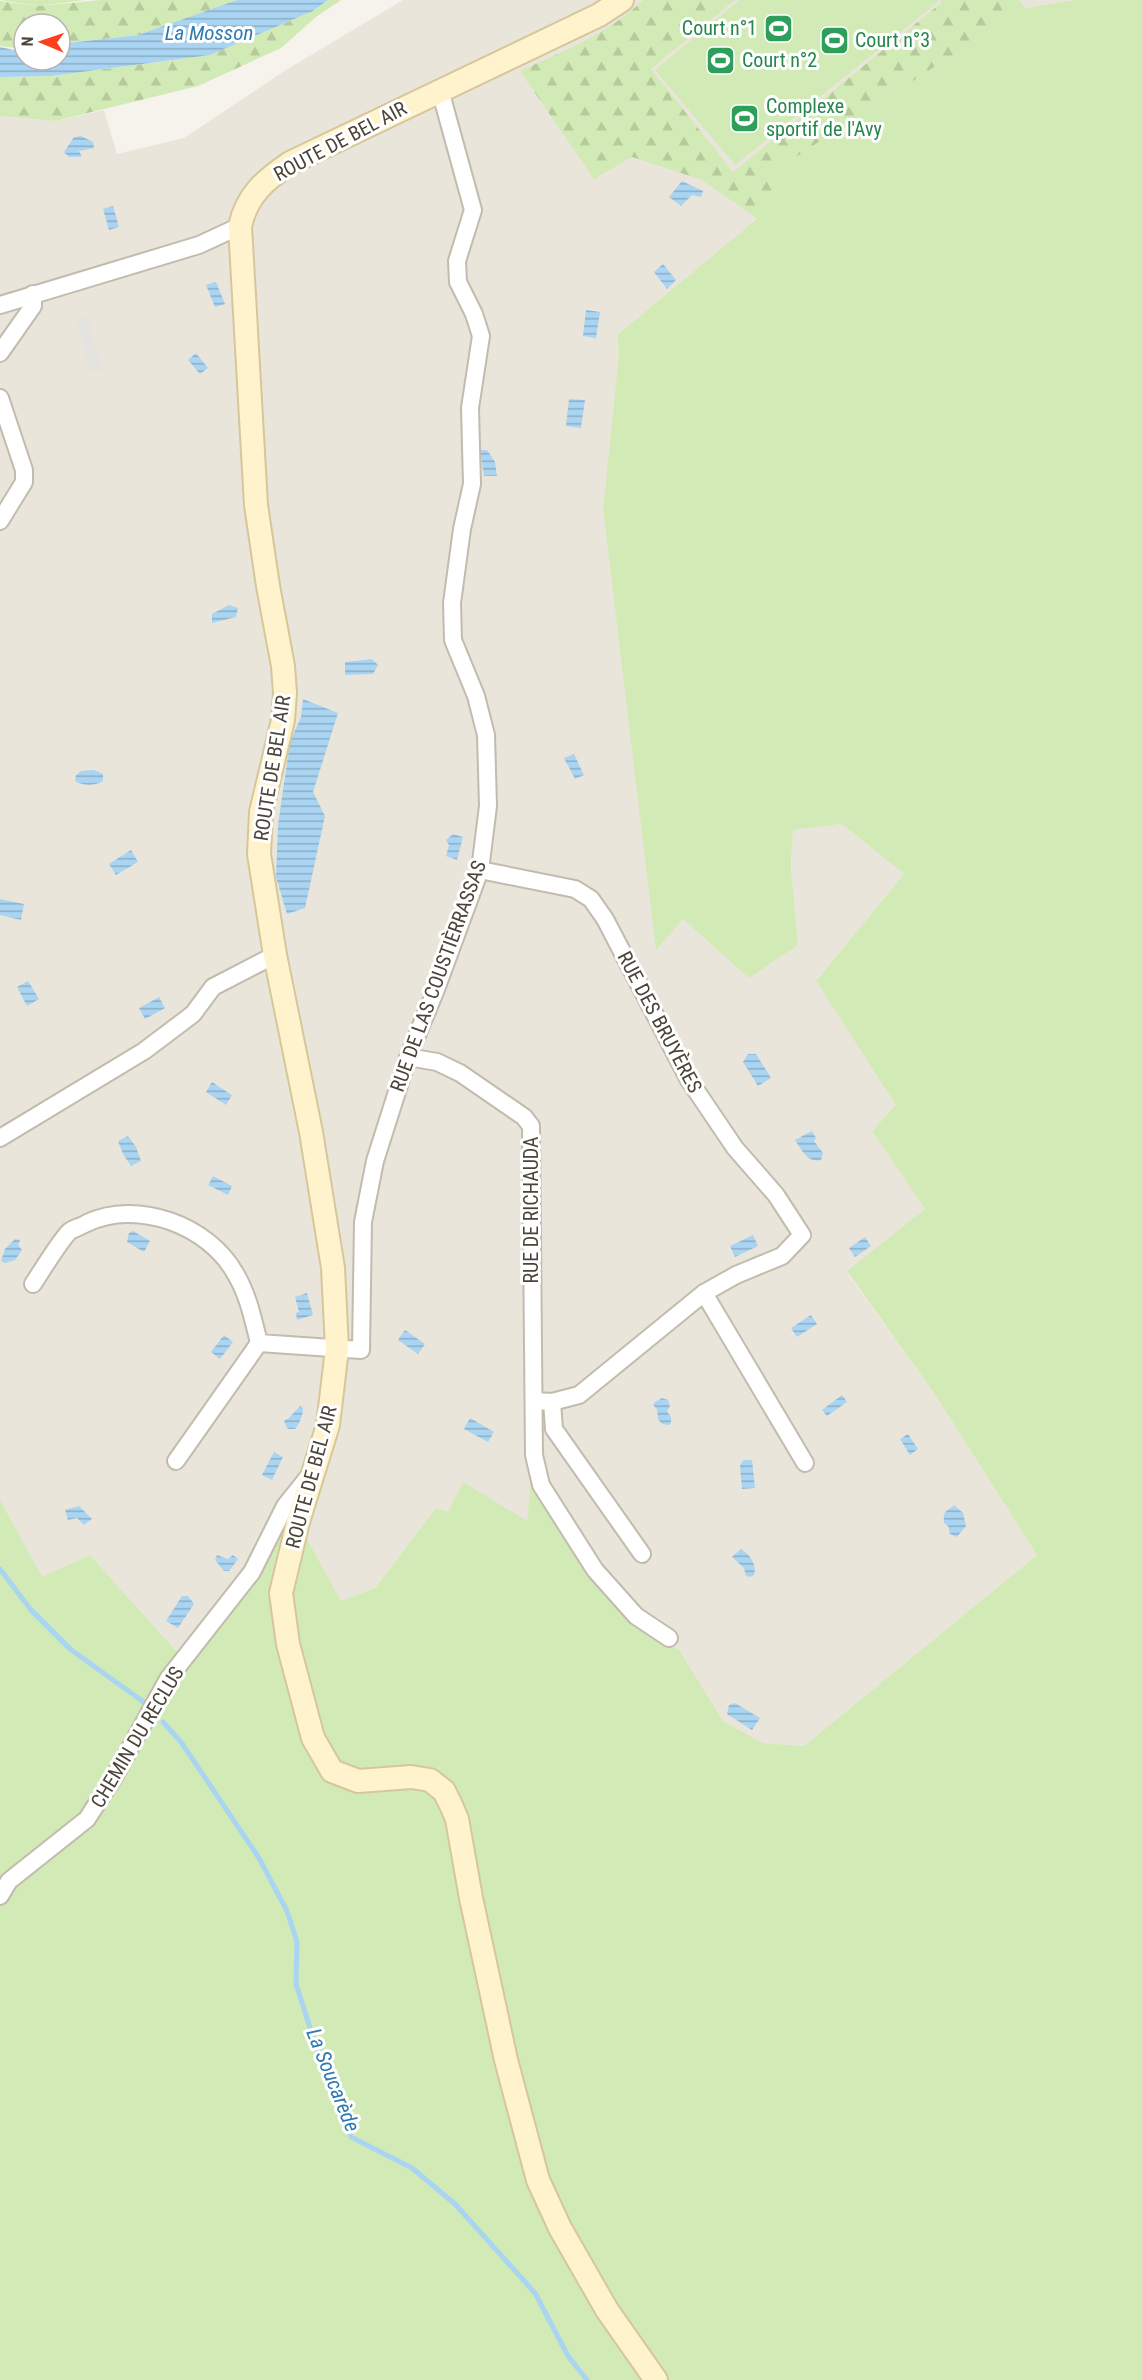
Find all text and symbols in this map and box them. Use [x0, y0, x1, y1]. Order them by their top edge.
north arrow [12, 12, 72, 72]
sports icon: Court n°1 [762, 12, 794, 44]
place label: Court n°1 [682, 16, 757, 40]
water label: La Mosson [165, 21, 253, 45]
sports icon: Court n°3 [818, 24, 850, 56]
place label: Court n°3 [855, 28, 930, 52]
text: N [18, 36, 37, 47]
sports icon: Court n°2 [705, 44, 737, 76]
place label: Court n°2 [742, 48, 817, 72]
place label: Complexe sportif de l'Avy [766, 94, 882, 141]
street label: ROUTE DE BEL AIR [270, 96, 411, 186]
sports icon: Complexe sportif de l'Avy [729, 102, 761, 134]
street label: ROUTE DE BEL AIR [249, 693, 295, 842]
street label: RUE DE LAS COUSTIÈRRASSAS [385, 857, 491, 1095]
street label: RUE DES BRUYÈRES [613, 947, 707, 1097]
street label: RUE DE RICHAUDA [519, 1136, 543, 1284]
street label: ROUTE DE BEL AIR [280, 1403, 342, 1551]
street label: CHEMIN DU RECLUS [85, 1662, 189, 1812]
water label: La Soucarède [301, 2025, 365, 2135]

